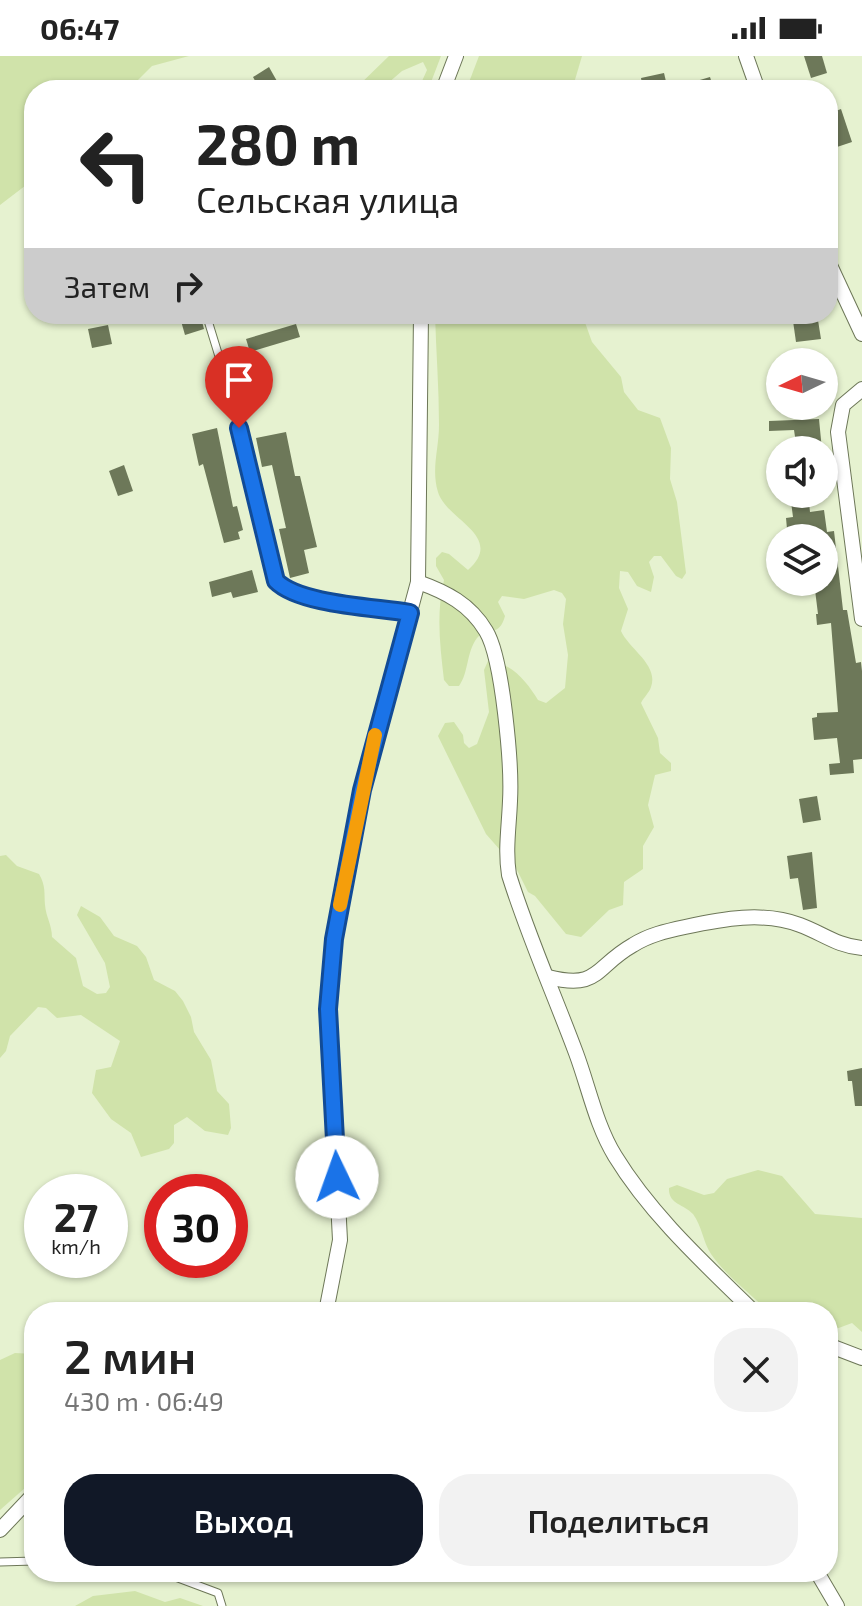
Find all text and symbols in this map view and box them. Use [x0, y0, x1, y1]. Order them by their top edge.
text: 06:47 [40, 10, 119, 46]
text: 280 m [196, 109, 360, 176]
icon: left [64, 112, 168, 216]
text: Сельская улица [196, 177, 459, 220]
icon: right [166, 264, 210, 308]
text: Затем [64, 268, 150, 304]
pin [205, 346, 273, 428]
north arrow [766, 348, 838, 420]
map controls [766, 348, 838, 596]
icon: arrive [217, 358, 261, 402]
button: sound [766, 436, 838, 508]
button: layers [766, 524, 838, 596]
position arrow [295, 1135, 379, 1219]
speed limit sign: 30 [144, 1174, 248, 1278]
text: 27 [54, 1192, 98, 1240]
text: km/h [51, 1234, 101, 1258]
text: 2 мин [64, 1326, 196, 1384]
button: close [714, 1328, 798, 1412]
text: 430 m · 06:49 [64, 1385, 224, 1416]
button: Выход [64, 1474, 423, 1566]
button: Поделиться [439, 1474, 798, 1566]

